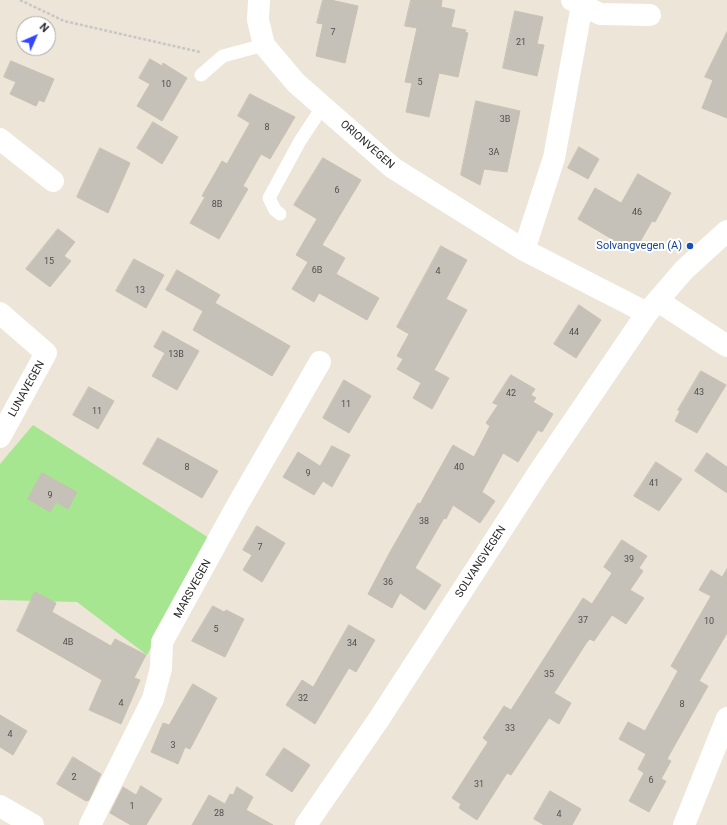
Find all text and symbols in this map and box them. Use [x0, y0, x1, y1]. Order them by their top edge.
north arrow [16, 16, 56, 56]
text: N [37, 21, 51, 35]
house number: 7 [330, 28, 336, 38]
house number: 21 [516, 38, 526, 48]
house number: 5 [417, 78, 423, 88]
house number: 10 [161, 80, 171, 90]
house number: 3B [500, 115, 510, 125]
street label: ORIONVEGEN [337, 118, 397, 172]
house number: 8 [264, 123, 270, 133]
house number: 3A [489, 148, 499, 158]
house number: 6 [334, 186, 340, 196]
house number: 8B [212, 200, 222, 210]
house number: 46 [632, 208, 642, 218]
place label: Solvangvegen (A) [596, 239, 682, 253]
marker: Solvangvegen (A) [685, 241, 695, 251]
house number: 15 [44, 257, 54, 267]
house number: 6B [312, 266, 322, 276]
house number: 4 [435, 267, 441, 277]
house number: 13 [135, 286, 145, 296]
house number: 44 [569, 328, 579, 338]
house number: 13B [168, 350, 184, 360]
street label: LUNAVEGEN [6, 359, 48, 419]
house number: 43 [694, 388, 704, 398]
house number: 42 [506, 389, 516, 399]
house number: 11 [341, 400, 351, 410]
house number: 11 [92, 407, 102, 417]
house number: 8 [184, 463, 190, 473]
house number: 40 [454, 463, 464, 473]
house number: 9 [305, 469, 311, 479]
house number: 41 [649, 479, 659, 489]
house number: 9 [47, 491, 53, 501]
house number: 38 [419, 517, 429, 527]
street label: SOLVANGVEGEN [453, 524, 509, 600]
house number: 7 [257, 543, 263, 553]
house number: 39 [624, 555, 634, 565]
street label: MARSVEGEN [171, 557, 215, 621]
house number: 36 [383, 578, 393, 588]
house number: 37 [578, 616, 588, 626]
house number: 10 [704, 617, 714, 627]
house number: 5 [213, 625, 219, 635]
house number: 4B [63, 638, 73, 648]
house number: 34 [347, 639, 357, 649]
house number: 35 [544, 670, 554, 680]
house number: 32 [298, 694, 308, 704]
house number: 4 [118, 699, 124, 709]
house number: 8 [679, 700, 685, 710]
house number: 33 [505, 724, 515, 734]
house number: 4 [7, 730, 13, 740]
house number: 3 [170, 741, 176, 751]
house number: 2 [71, 773, 77, 783]
house number: 6 [648, 776, 654, 786]
house number: 31 [474, 780, 484, 790]
house number: 1 [129, 802, 135, 812]
house number: 28 [214, 809, 224, 819]
house number: 4 [556, 810, 562, 820]

